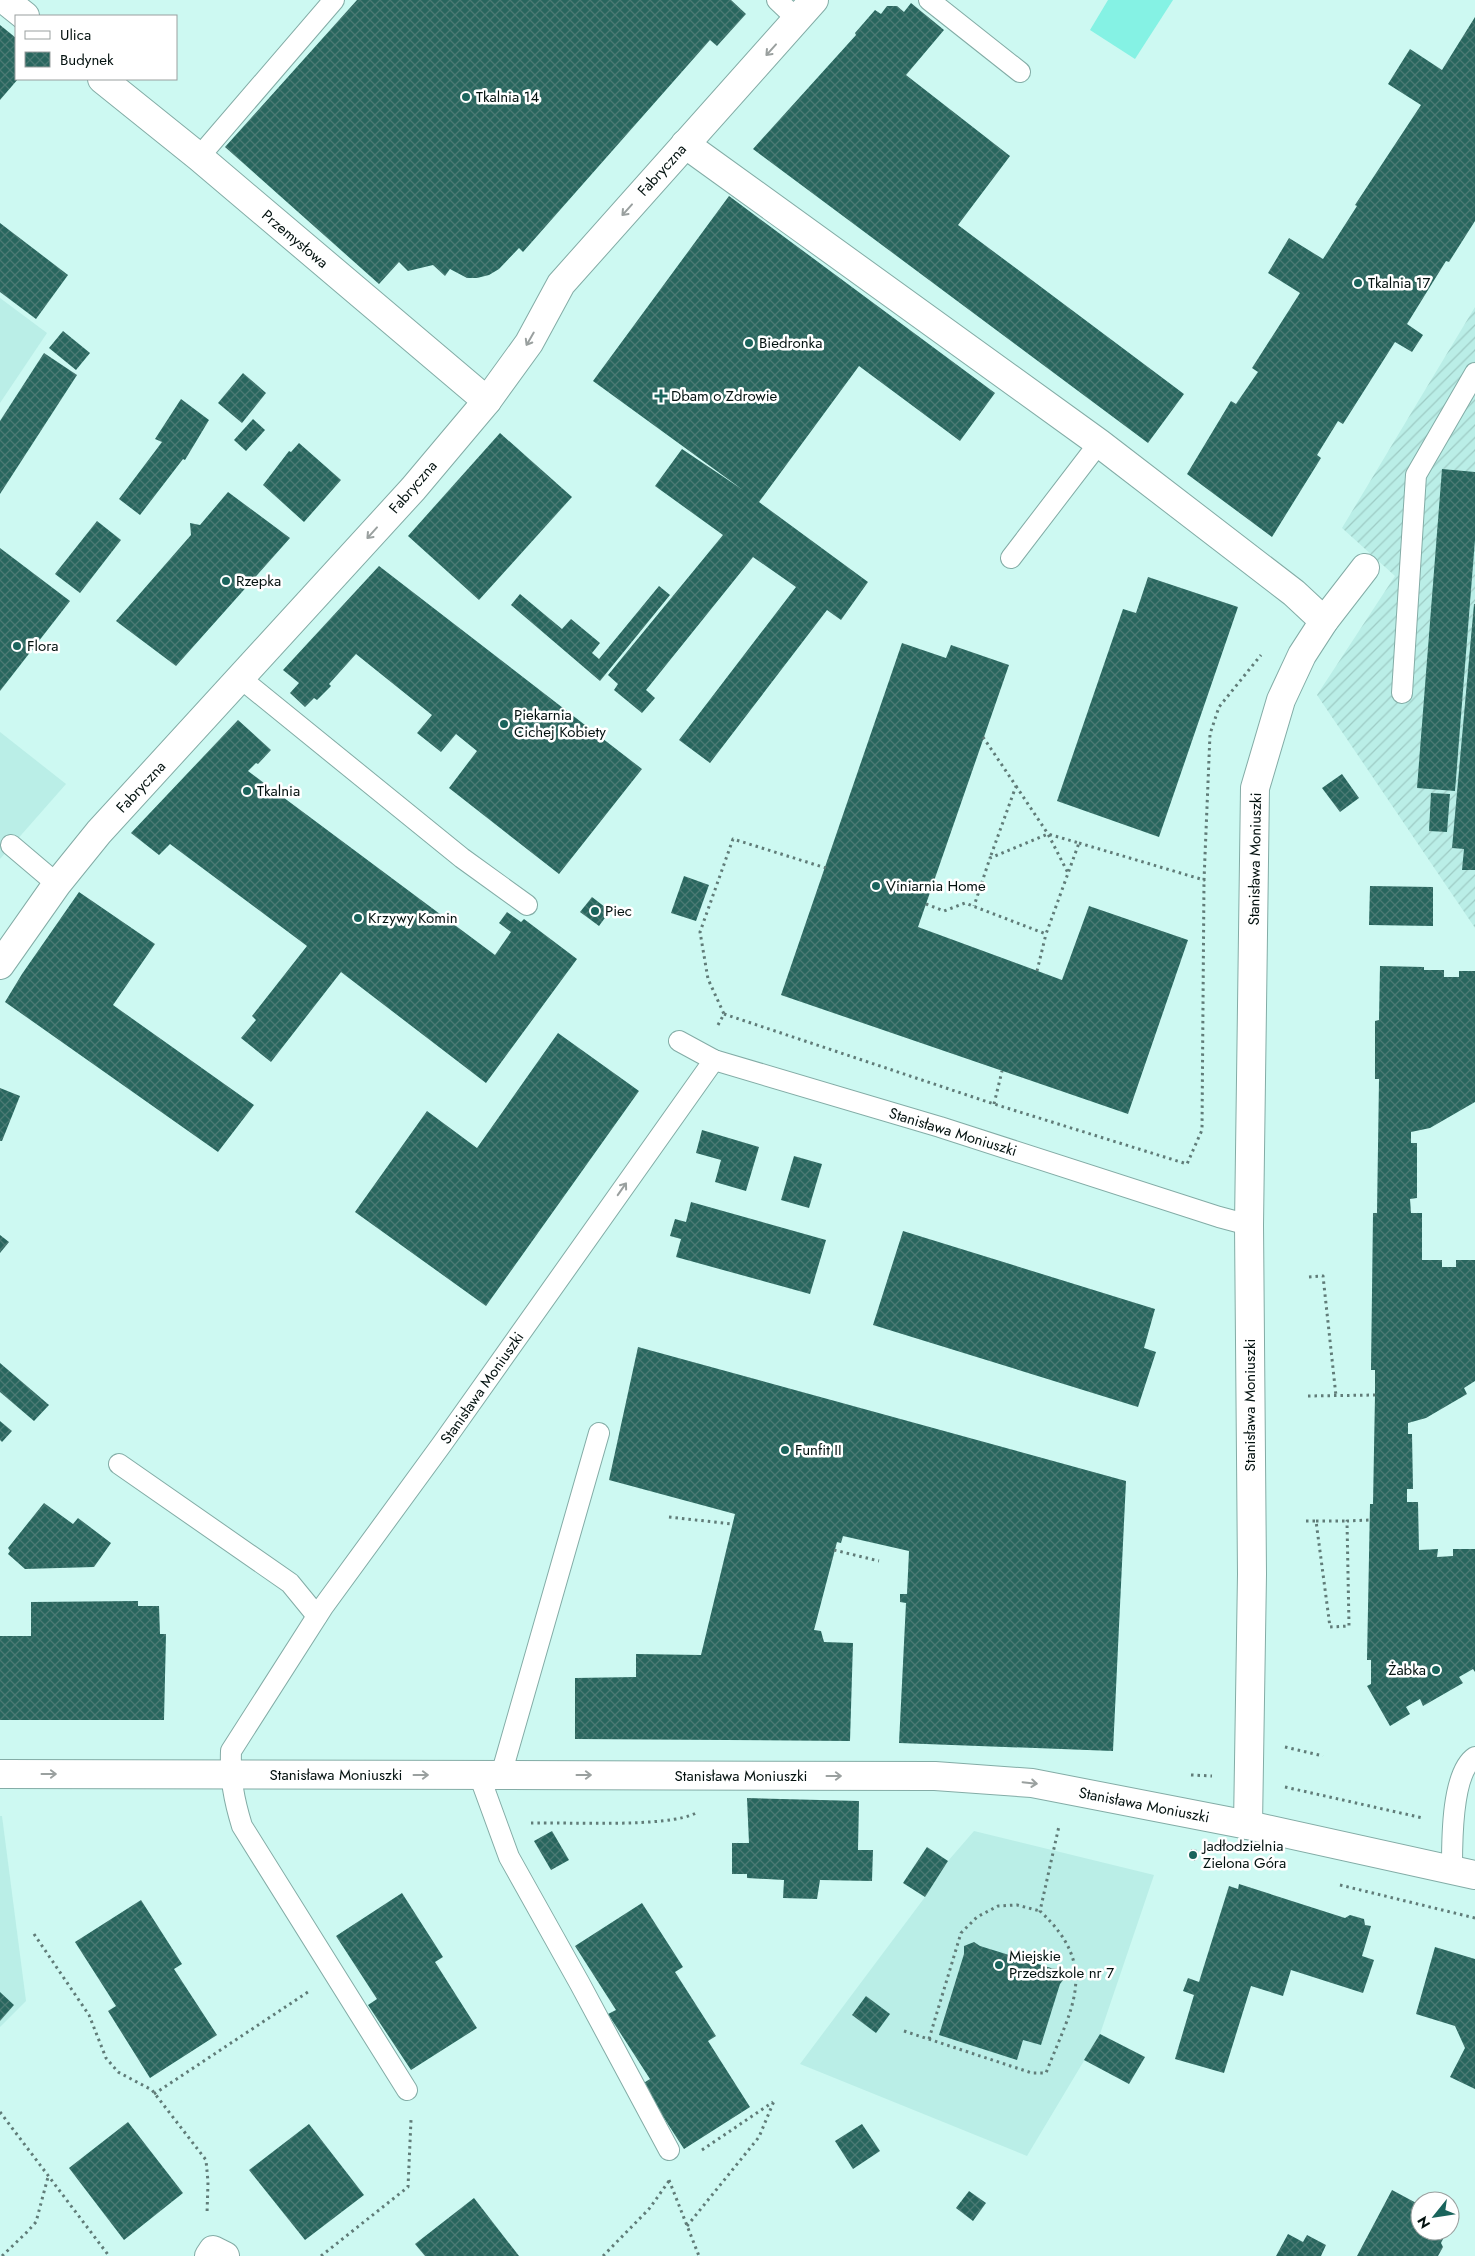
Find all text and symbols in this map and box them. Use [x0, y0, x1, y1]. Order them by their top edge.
legend [15, 15, 178, 80]
text: Ulica [60, 24, 91, 46]
one-way arrow [765, 44, 776, 57]
text: Budynek [60, 49, 114, 71]
place label: Tkalnia 14 [476, 86, 539, 108]
marker: Tkalnia 14 [460, 91, 472, 103]
street label: Fabryczna [632, 139, 692, 201]
one-way arrow [621, 203, 632, 216]
street label: Przemysłowa [257, 205, 333, 273]
place label: Tkalnia 17 [1368, 272, 1430, 294]
marker: Tkalnia 17 [1352, 277, 1364, 289]
one-way arrow [525, 332, 535, 346]
place label: Biedronka [759, 332, 822, 354]
marker: Biedronka [743, 337, 755, 349]
place label: Dbam o Zdrowie [671, 385, 778, 407]
marker: Dbam o Zdrowie [655, 390, 667, 402]
street label: Fabryczna [384, 456, 442, 518]
one-way arrow [366, 526, 378, 539]
place label: Rzepka [236, 570, 281, 592]
marker: Rzepka [220, 575, 232, 587]
place label: Flora [27, 635, 59, 657]
marker: Flora [11, 640, 23, 652]
place label: Piekarnia Cichej Kobiety [514, 704, 606, 743]
marker: Piekarnia Cichej Kobiety [498, 718, 510, 730]
street label: Fabryczna [111, 756, 171, 818]
place label: Tkalnia [257, 780, 300, 802]
marker: Tkalnia [241, 785, 253, 797]
street label: Stanisława Moniuszki [1243, 792, 1267, 926]
place label: Viniarnia Home [886, 875, 986, 897]
marker: Viniarnia Home [870, 880, 882, 892]
place label: Piec [605, 900, 632, 922]
marker: Piec [589, 905, 601, 917]
place label: Krzywy Komin [368, 907, 458, 929]
marker: Krzywy Komin [352, 912, 364, 924]
street label: Stanisława Moniuszki [886, 1102, 1020, 1162]
one-way arrow [617, 1182, 627, 1196]
street label: Stanisława Moniuszki [435, 1327, 529, 1449]
street label: Stanisława Moniuszki [1239, 1339, 1261, 1471]
place label: Funfit II [795, 1439, 842, 1461]
marker: Funfit II [779, 1444, 791, 1456]
place label: Żabka [1388, 1659, 1426, 1681]
marker: Żabka [1430, 1664, 1442, 1676]
street label: Stanisława Moniuszki [270, 1764, 402, 1786]
street label: Stanisława Moniuszki [675, 1765, 807, 1787]
one-way arrow [40, 1769, 56, 1779]
one-way arrow [412, 1770, 429, 1780]
one-way arrow [575, 1770, 591, 1780]
one-way arrow [825, 1771, 841, 1781]
one-way arrow [1022, 1779, 1038, 1788]
street label: Stanisława Moniuszki [1077, 1782, 1211, 1828]
place label: Jadłodzielnia Zielona Góra [1201, 1835, 1286, 1874]
marker: Jadłodzielnia Zielona Góra [1187, 1849, 1199, 1861]
place label: Miejskie Przedszkole nr 7 [1009, 1945, 1114, 1984]
marker: Miejskie Przedszkole nr 7 [993, 1959, 1005, 1971]
north arrow [1410, 2191, 1460, 2241]
text: N [1412, 2213, 1435, 2232]

